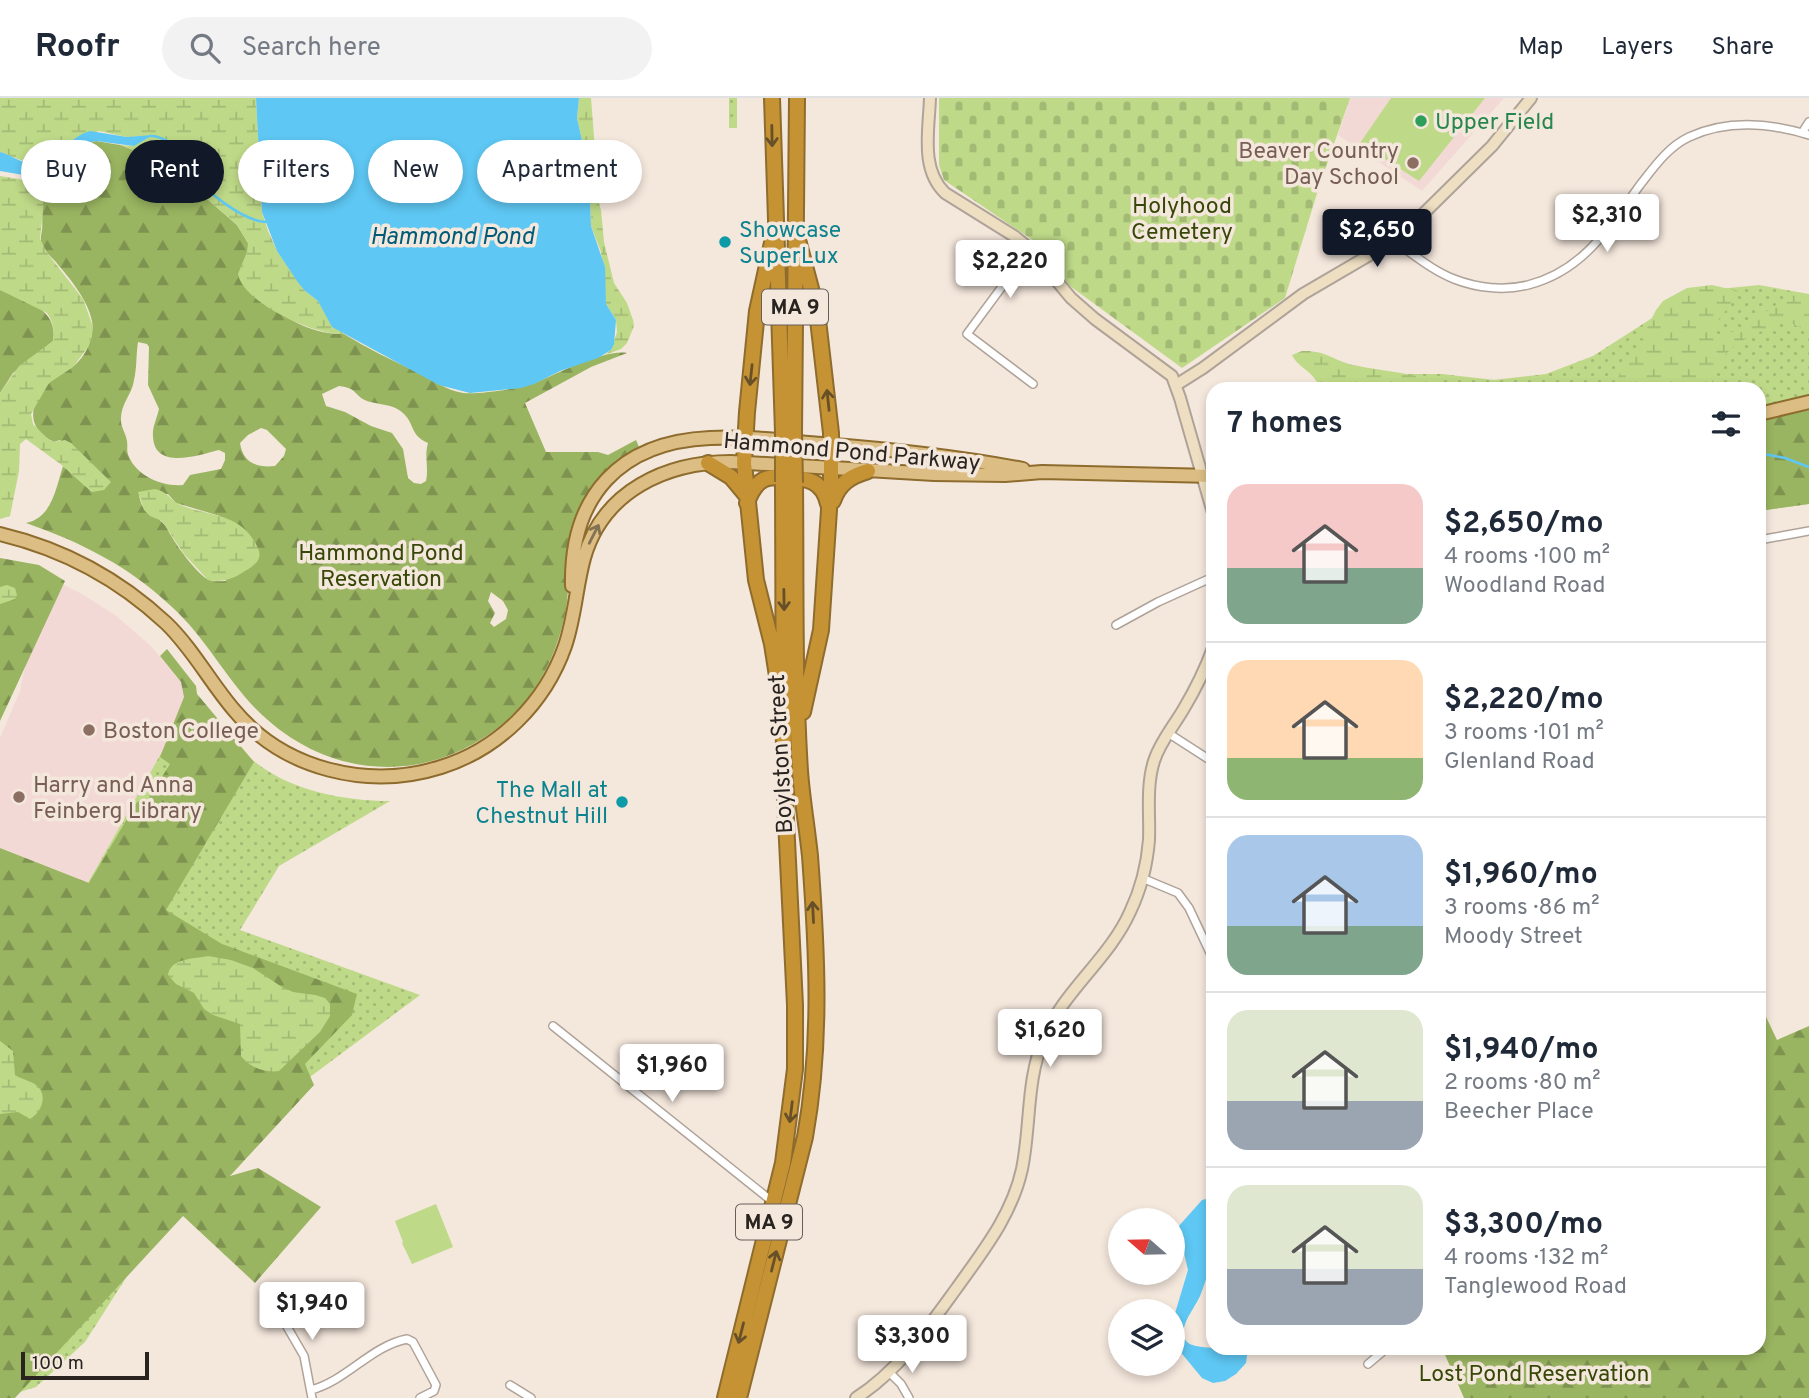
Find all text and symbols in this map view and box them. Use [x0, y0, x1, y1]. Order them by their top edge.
search box [162, 17, 652, 80]
text: Roofr [35, 27, 120, 69]
icon: search [186, 29, 224, 67]
text: Search here [242, 32, 381, 65]
text: Map [1518, 33, 1563, 63]
text: Layers [1601, 33, 1673, 63]
text: Share [1711, 33, 1774, 63]
place label: Upper Field [1435, 109, 1554, 138]
marker: Upper Field [1413, 113, 1429, 129]
one-way arrow [766, 124, 779, 147]
place label: Beaver Country Day School [1238, 138, 1399, 193]
chip: Buy [21, 140, 111, 203]
chip: Rent [125, 140, 224, 203]
chip: Filters [238, 140, 354, 203]
chip: New [368, 140, 463, 203]
chip: Apartment [477, 140, 642, 203]
marker: Beaver Country Day School [1405, 155, 1421, 171]
park label: Holyhood Cemetery [1131, 193, 1233, 248]
pin: $2,310 [1550, 194, 1664, 254]
text: $2,310 [1571, 202, 1643, 231]
pin: $2,650 [1320, 209, 1434, 269]
place label: Showcase SuperLux [739, 217, 841, 272]
text: $2,650 [1339, 217, 1415, 246]
water label: Hammond Pond [370, 223, 536, 253]
marker: Showcase SuperLux [717, 234, 733, 250]
pin: $2,220 [953, 240, 1067, 300]
text: $2,220 [972, 248, 1048, 277]
road number: MA 9 [762, 290, 828, 325]
one-way arrow [744, 363, 757, 386]
one-way arrow [821, 390, 834, 412]
icon: filters [1707, 405, 1745, 443]
text: 7 homes [1227, 406, 1343, 443]
street label: Hammond Pond Parkway [722, 428, 982, 479]
text: $2,650/mo [1444, 506, 1604, 543]
icon: home [1283, 512, 1367, 596]
one-way arrow [588, 524, 602, 545]
park label: Hammond Pond Reservation [298, 540, 464, 595]
text: 4 rooms · 100 m² [1444, 543, 1610, 572]
text: Woodland Road [1444, 572, 1605, 601]
one-way arrow [777, 588, 791, 611]
street label: Boylston Street [764, 673, 801, 834]
text: $2,220/mo [1444, 682, 1604, 719]
icon: home [1283, 688, 1367, 772]
place label: Boston College [103, 718, 259, 747]
text: 3 rooms · 101 m² [1444, 719, 1604, 748]
marker: Boston College [81, 722, 97, 738]
text: Glenland Road [1444, 748, 1595, 777]
place label: Harry and Anna Feinberg Library [33, 772, 202, 827]
place label: The Mall at Chestnut Hill [475, 777, 608, 832]
marker: Harry and Anna Feinberg Library [11, 789, 27, 805]
marker: The Mall at Chestnut Hill [614, 794, 630, 810]
text: $1,960/mo [1444, 857, 1598, 894]
icon: home [1283, 863, 1367, 947]
text: 3 rooms · 86 m² [1444, 894, 1600, 923]
one-way arrow [806, 901, 819, 924]
text: Moody Street [1444, 923, 1583, 952]
pin: $1,620 [993, 1010, 1107, 1069]
text: $1,620 [1014, 1017, 1086, 1046]
text: $1,940/mo [1444, 1032, 1598, 1069]
icon: home [1283, 1038, 1367, 1122]
pin: $1,960 [615, 1044, 729, 1104]
text: $1,960 [636, 1052, 708, 1081]
text: 2 rooms · 80 m² [1444, 1069, 1601, 1098]
text: Beecher Place [1444, 1098, 1594, 1127]
one-way arrow [784, 1100, 797, 1123]
road number: MA 9 [736, 1204, 802, 1240]
text: $3,300/mo [1444, 1207, 1603, 1244]
north arrow [1108, 1208, 1185, 1284]
map controls [1108, 1208, 1185, 1376]
icon: home [1283, 1213, 1367, 1297]
text: 4 rooms · 132 m² [1444, 1244, 1608, 1273]
one-way arrow [768, 1250, 781, 1272]
text: Tanglewood Road [1444, 1273, 1627, 1302]
pin: $1,940 [255, 1282, 369, 1342]
text: $1,940 [275, 1290, 349, 1319]
button: layers [1108, 1299, 1185, 1376]
pin: $3,300 [855, 1316, 969, 1375]
one-way arrow [734, 1322, 747, 1344]
text: $3,300 [874, 1323, 950, 1352]
scale bar [21, 1349, 149, 1381]
text: 100 m [32, 1352, 84, 1376]
park label: Lost Pond Reservation [1418, 1361, 1650, 1390]

